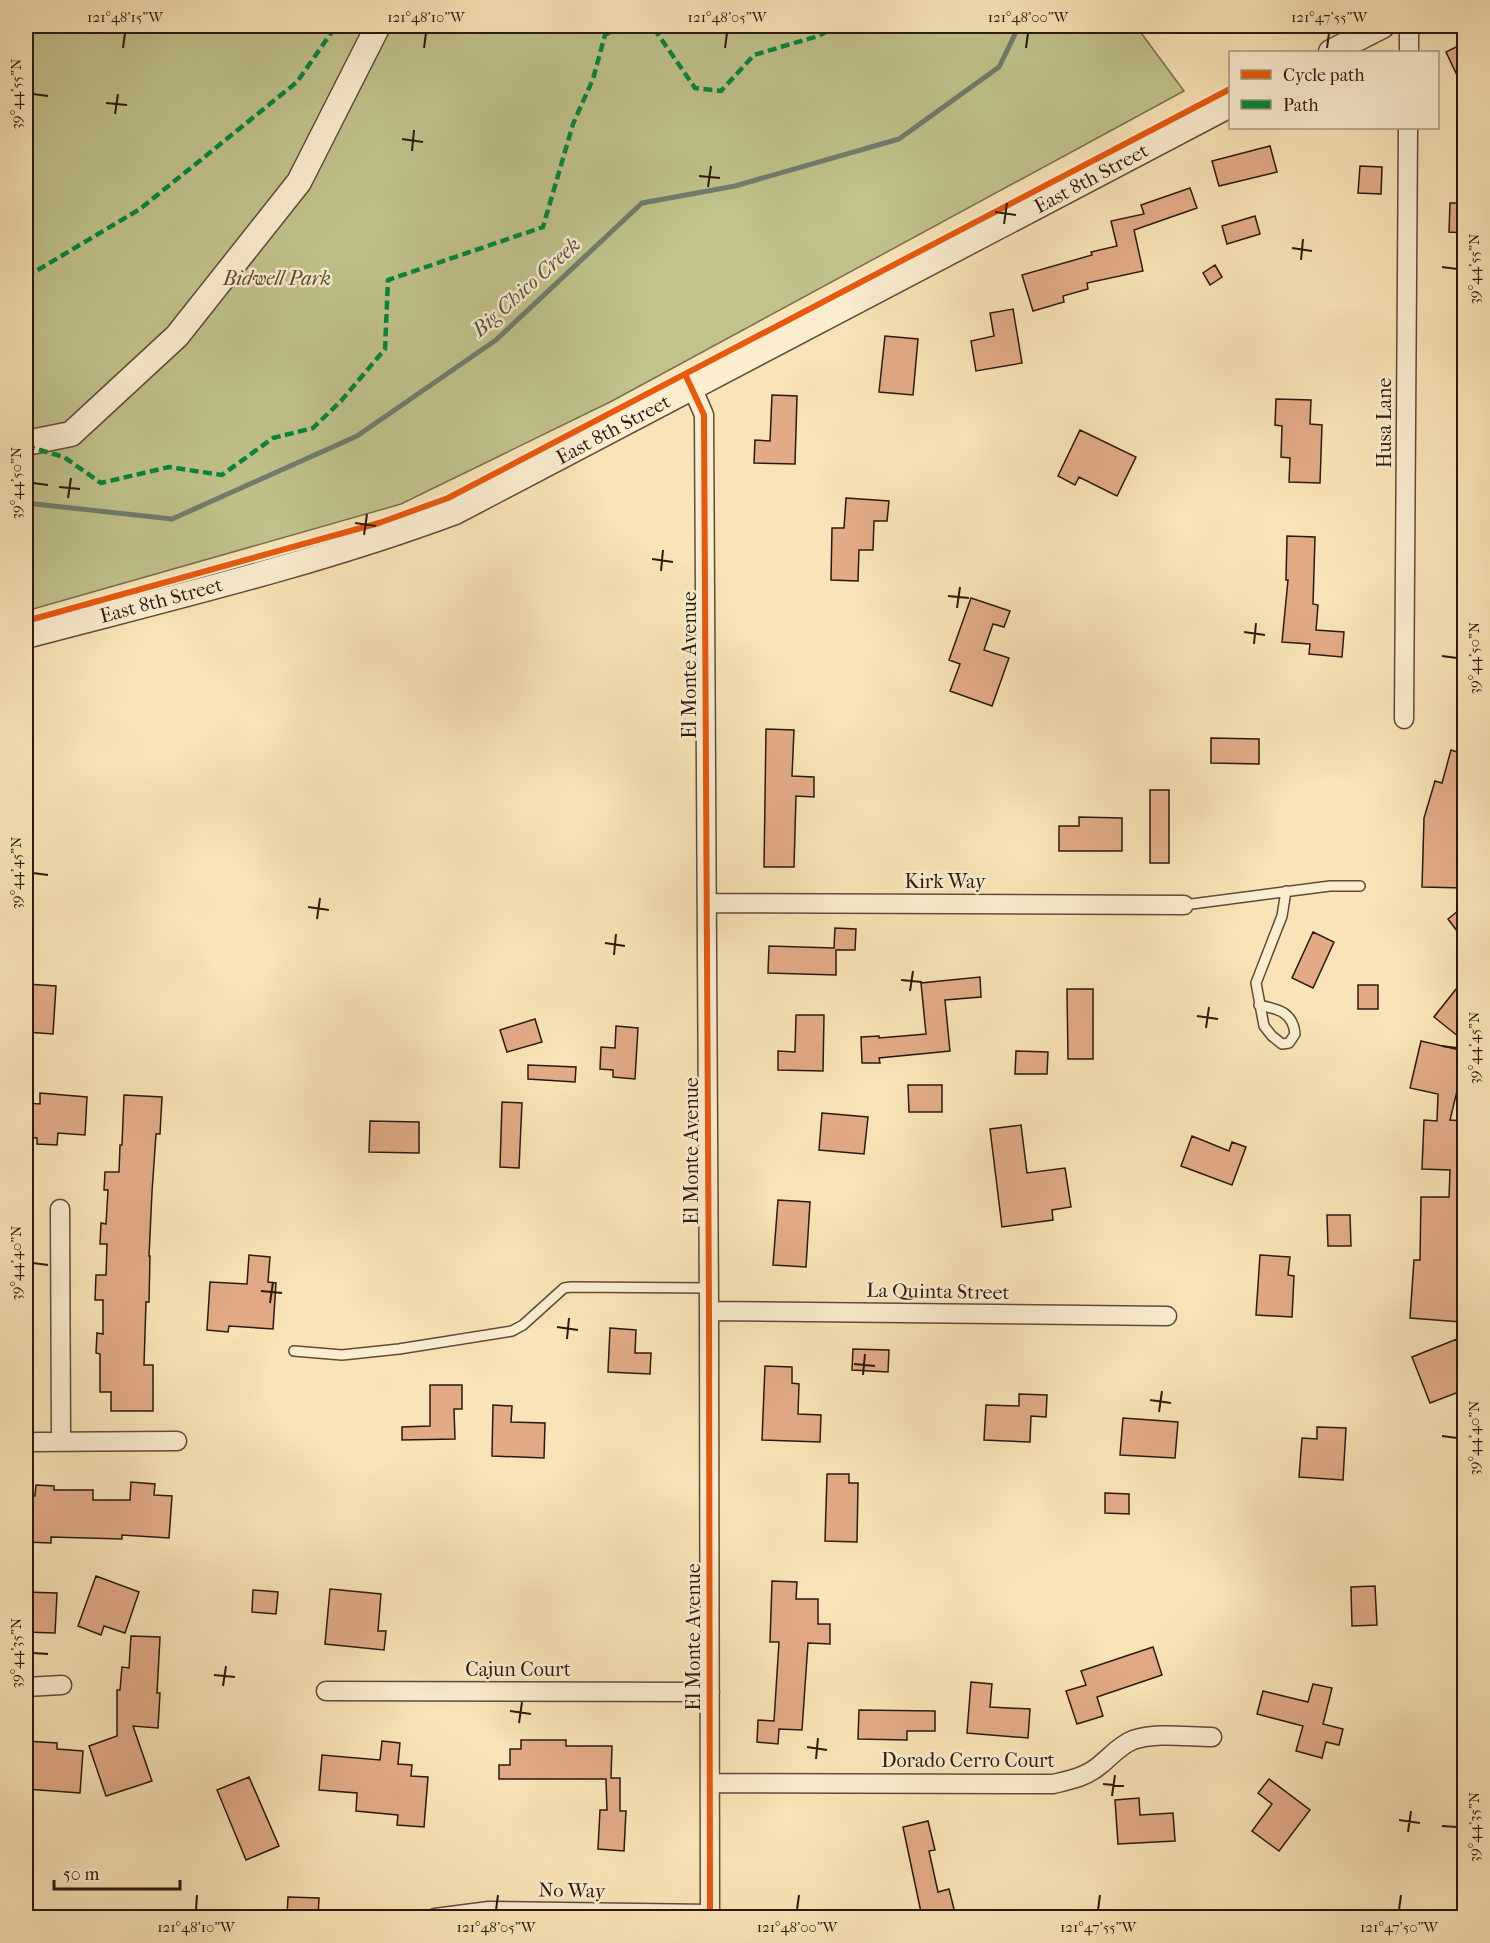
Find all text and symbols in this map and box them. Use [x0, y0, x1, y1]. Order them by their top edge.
text: 121°48'15"W [87, 8, 164, 26]
text: 121°48'10"W [387, 8, 466, 26]
text: 121°48'05"W [688, 8, 768, 26]
text: 121°48'00"W [988, 8, 1070, 26]
text: 121°47'55"W [1291, 8, 1368, 26]
legend [1229, 51, 1439, 129]
text: 39°44'55"N [7, 58, 25, 129]
text: Cycle path [1283, 65, 1364, 86]
text: Path [1283, 95, 1319, 116]
street label: East 8th Street [1030, 139, 1152, 218]
water label: Big Chico Creek [466, 232, 585, 342]
text: 39°44'55"N [1465, 233, 1483, 304]
park label: Bidwell Park [222, 267, 331, 290]
street label: Husa Lane [1373, 378, 1396, 468]
street label: East 8th Street [552, 390, 674, 469]
text: 39°44'50"N [7, 446, 25, 519]
street label: East 8th Street [97, 573, 225, 628]
street label: El Monte Avenue [678, 591, 701, 739]
text: 39°44'50"N [1465, 621, 1483, 694]
text: 39°44'45"N [7, 836, 25, 909]
street label: Kirk Way [904, 870, 987, 893]
text: 39°44'45"N [1465, 1011, 1483, 1084]
street label: El Monte Avenue [680, 1077, 703, 1225]
text: 39°44'40"N [7, 1225, 25, 1300]
street label: La Quinta Street [866, 1279, 1010, 1304]
text: 39°44'40"N [1465, 1400, 1483, 1475]
street label: El Monte Avenue [682, 1563, 705, 1711]
text: 39°44'35"N [7, 1617, 25, 1688]
street label: Cajun Court [465, 1658, 571, 1681]
street label: Dorado Cerro Court [881, 1749, 1055, 1772]
text: 39°44'35"N [1465, 1791, 1483, 1862]
scale bar [54, 1853, 180, 1891]
text: 50 m [63, 1864, 100, 1885]
street label: No Way [538, 1878, 607, 1903]
text: 121°48'10"W [157, 1918, 236, 1936]
text: 121°48'05"W [457, 1918, 537, 1936]
text: 121°48'00"W [757, 1918, 839, 1936]
text: 121°47'55"W [1060, 1918, 1137, 1936]
text: 121°47'50"W [1360, 1918, 1439, 1936]

